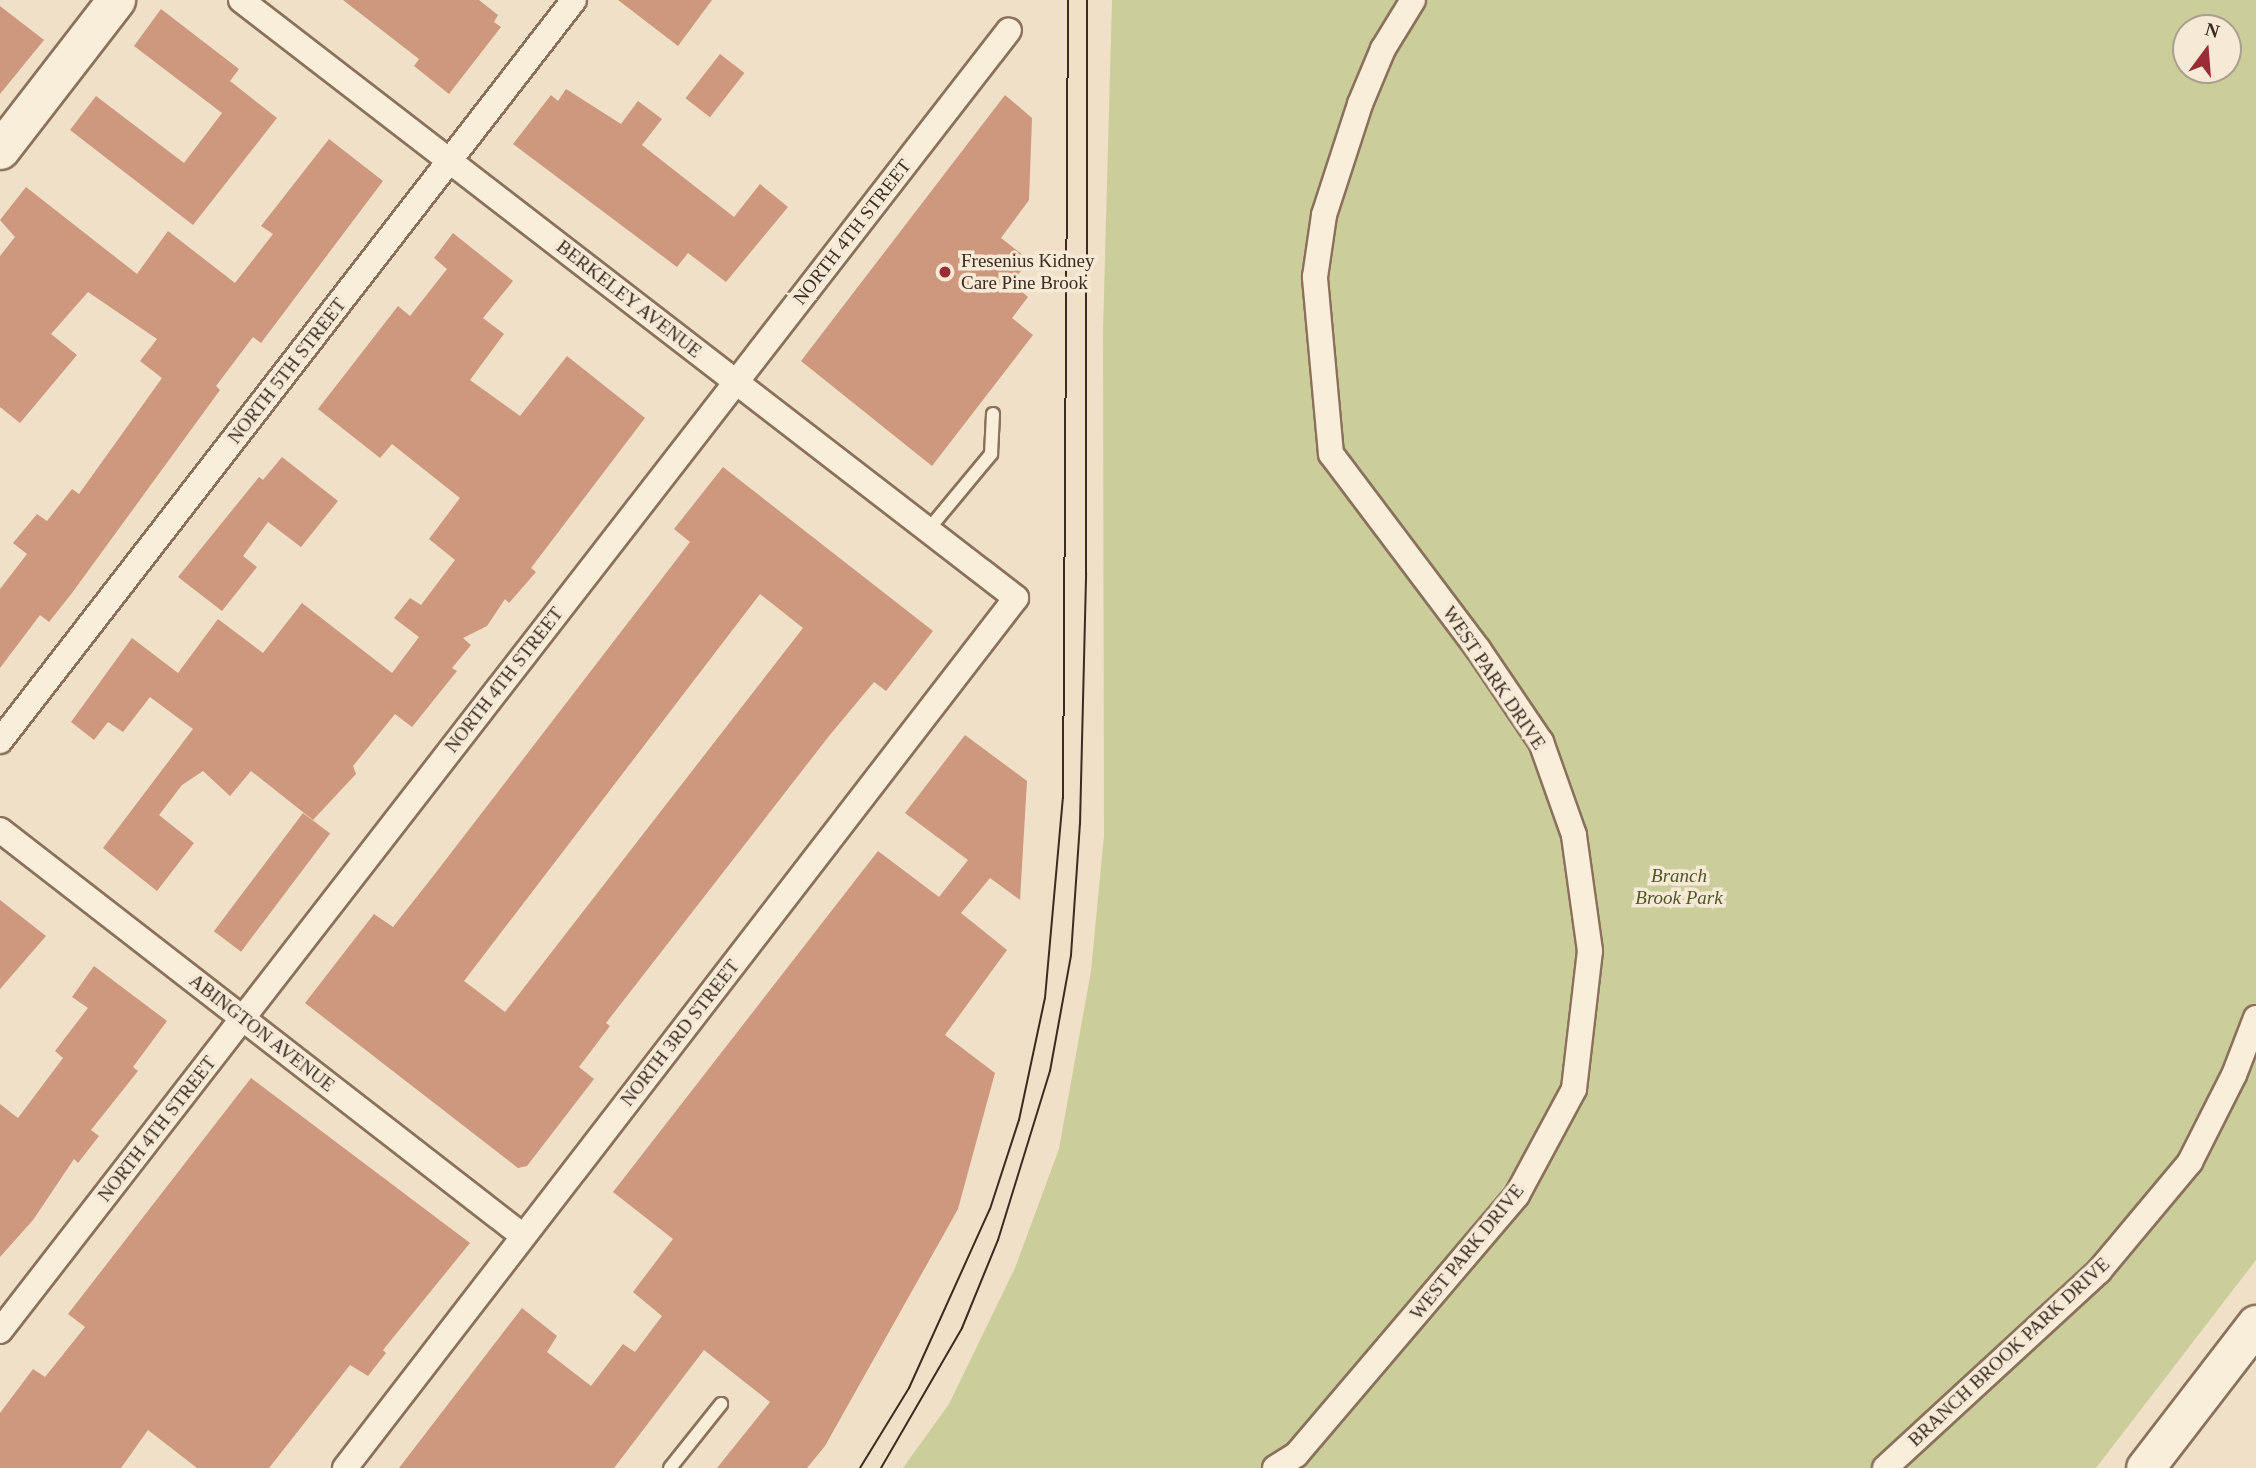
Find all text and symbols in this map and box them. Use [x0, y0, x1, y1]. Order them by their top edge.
north arrow [2172, 14, 2242, 84]
text: N [2203, 18, 2222, 42]
street label: NORTH 4TH STREET [788, 155, 916, 309]
street label: BERKELEY AVENUE [551, 235, 707, 363]
place label: Fresenius Kidney Care Pine Brook [961, 250, 1095, 294]
marker: Fresenius Kidney Care Pine Brook [935, 262, 955, 282]
street label: NORTH 5TH STREET [223, 294, 351, 448]
street label: WEST PARK DRIVE [1438, 602, 1550, 754]
street label: NORTH 4TH STREET [440, 603, 568, 757]
park label: Branch Brook Park [1635, 865, 1723, 909]
street label: NORTH 3RD STREET [616, 955, 744, 1111]
street label: ABINGTON AVENUE [184, 969, 340, 1097]
street label: NORTH 4TH STREET [93, 1052, 221, 1206]
street label: WEST PARK DRIVE [1405, 1179, 1529, 1325]
street label: BRANCH BROOK PARK DRIVE [1904, 1253, 2114, 1451]

